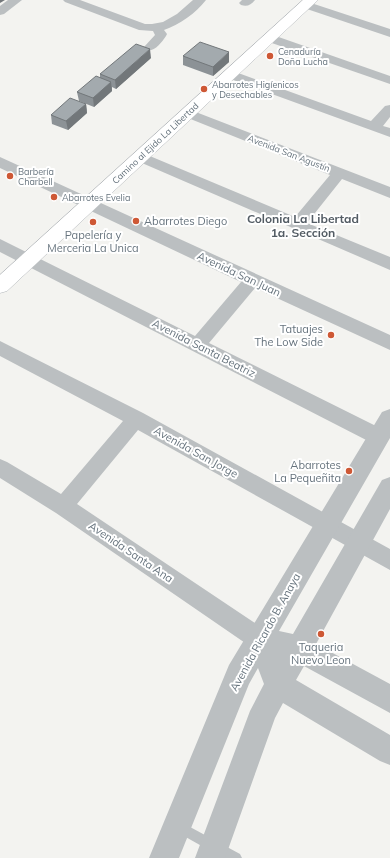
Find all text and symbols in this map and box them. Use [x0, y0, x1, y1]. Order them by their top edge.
place label: Cenaduría Doña Lucha [278, 46, 328, 67]
marker: Cenaduría Doña Lucha [265, 51, 275, 61]
place label: Abarrotes Higíenicos y Desechables [212, 79, 299, 101]
marker: Abarrotes Higíenicos y Desechables [199, 84, 209, 94]
street label: Camino al Ejido La Libertad [110, 100, 200, 186]
street label: Avenida San Agustín [246, 132, 332, 174]
place label: Barbería Charbell [18, 166, 54, 187]
marker: Barbería Charbell [5, 171, 15, 181]
marker: Abarrotes Evelia [49, 192, 59, 202]
place label: Abarrotes Evelia [62, 192, 130, 203]
district label: Colonia La Libertad 1a. Sección [247, 211, 359, 240]
place label: Abarrotes Diego [144, 214, 227, 228]
marker: Abarrotes Diego [131, 216, 141, 226]
marker: Papelería y Merceria La Unica [88, 217, 98, 227]
place label: Papelería y Merceria La Unica [47, 228, 139, 255]
street label: Avenida San Juan [195, 249, 283, 299]
street label: Avenida Santa Beatriz [150, 316, 258, 380]
place label: Tatuajes The Low Side [254, 322, 323, 349]
marker: Tatuajes The Low Side [326, 330, 336, 340]
street label: Avenida San Jorge [152, 423, 240, 481]
place label: Abarrotes La Pequeñita [274, 458, 341, 485]
marker: Abarrotes La Pequeñita [344, 466, 354, 476]
street label: Avenida Santa Ana [86, 519, 176, 585]
street label: Avenida Ricardo B. Anaya [227, 571, 303, 693]
marker: Taqueria Nuevo Leon [316, 629, 326, 639]
place label: Taqueria Nuevo Leon [291, 640, 351, 667]

